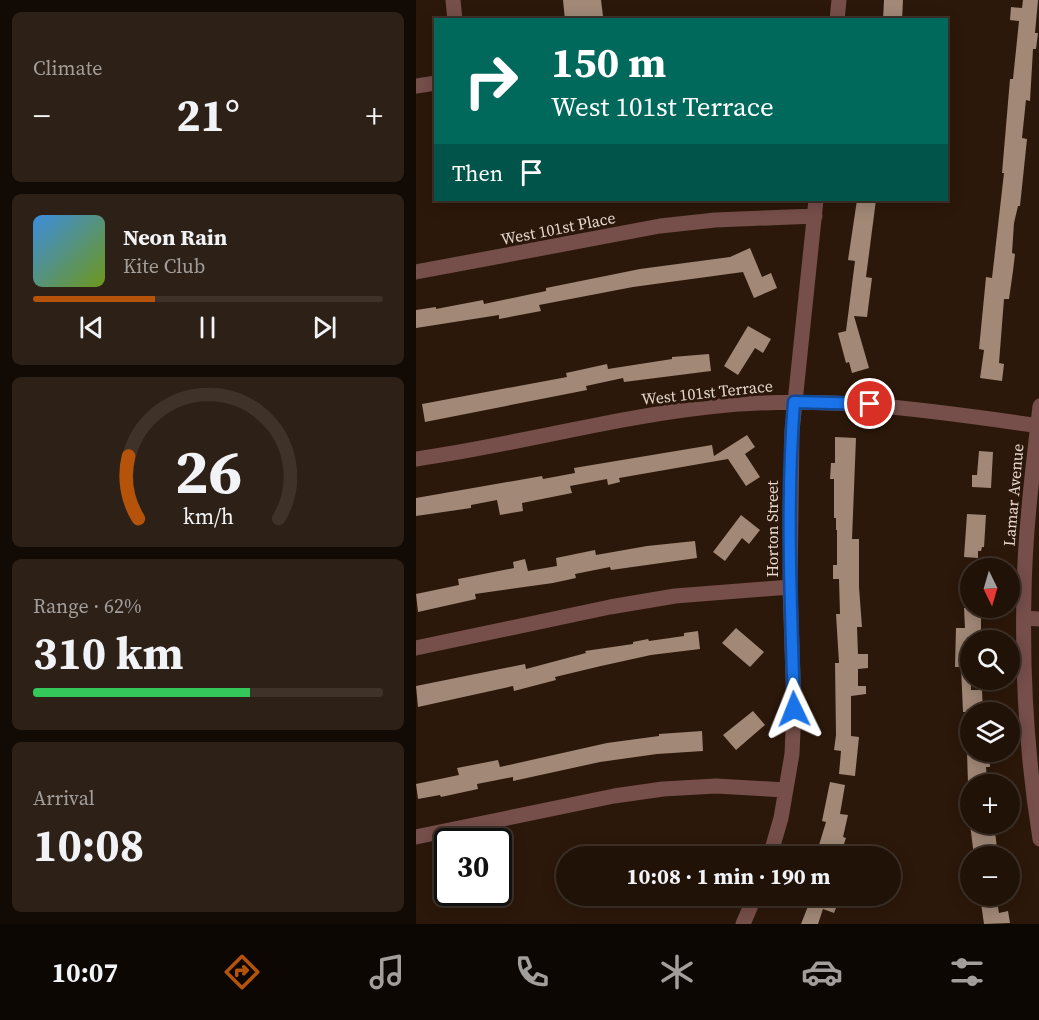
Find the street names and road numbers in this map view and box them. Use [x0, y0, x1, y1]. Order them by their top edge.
street label: West 101st Place [499, 206, 617, 250]
street label: West 101st Terrace [640, 374, 774, 410]
street label: Lamar Avenue [998, 443, 1028, 547]
street label: Horton Street [761, 480, 783, 577]

